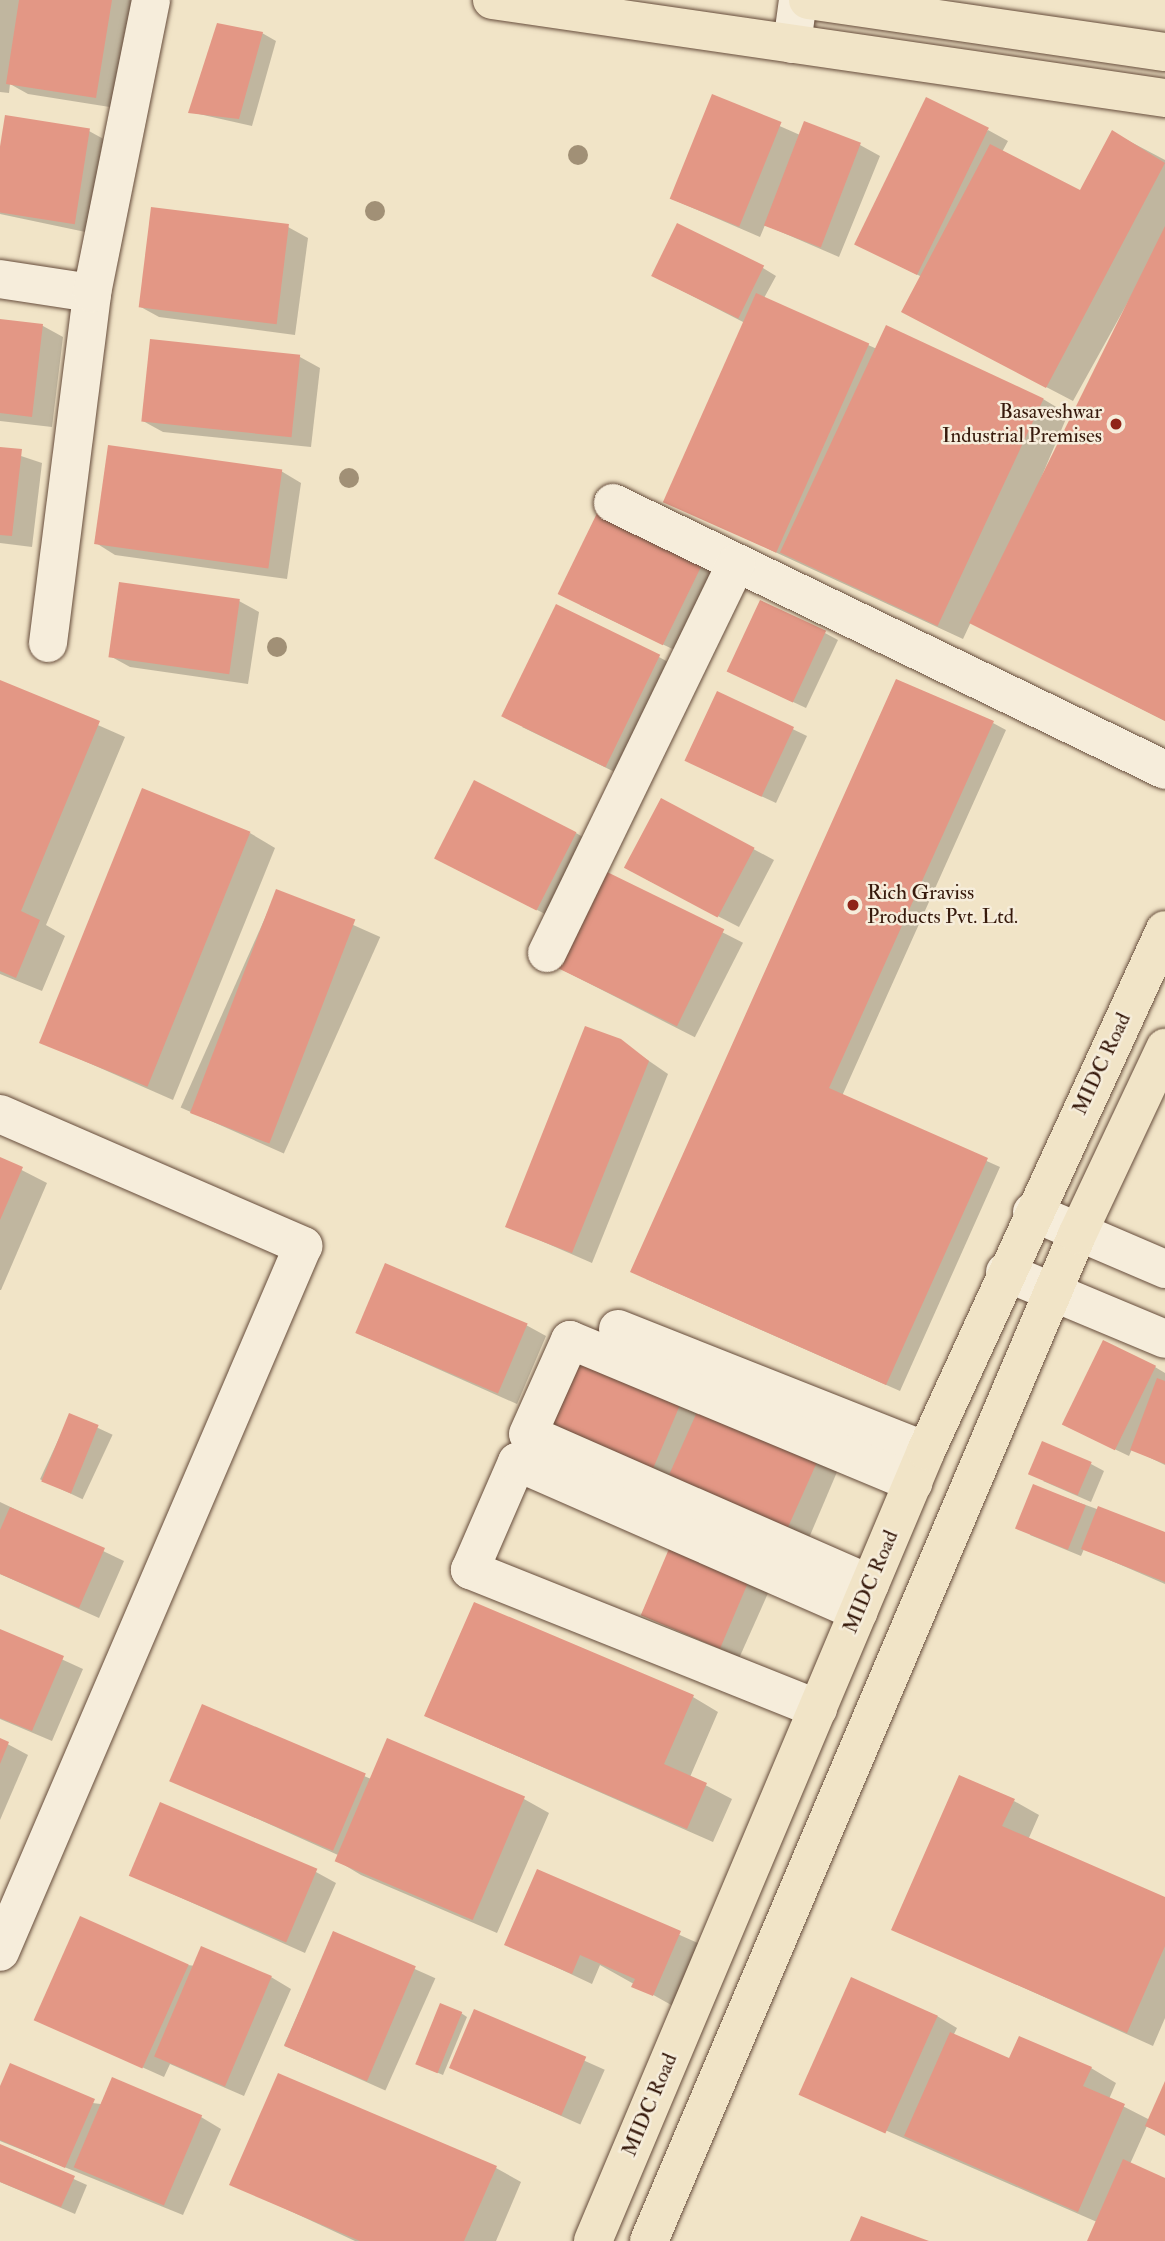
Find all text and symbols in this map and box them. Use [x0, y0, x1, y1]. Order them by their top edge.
place label: Basaveshwar Industrial Premises [942, 399, 1102, 449]
marker: Basaveshwar Industrial Premises [1108, 416, 1124, 432]
place label: Rich Graviss Products Pvt. Ltd. [867, 880, 1018, 930]
marker: Rich Graviss Products Pvt. Ltd. [845, 897, 861, 913]
street label: MIDC Road [1067, 1009, 1137, 1119]
street label: MIDC Road [838, 1527, 904, 1637]
street label: MIDC Road [617, 2050, 683, 2160]

